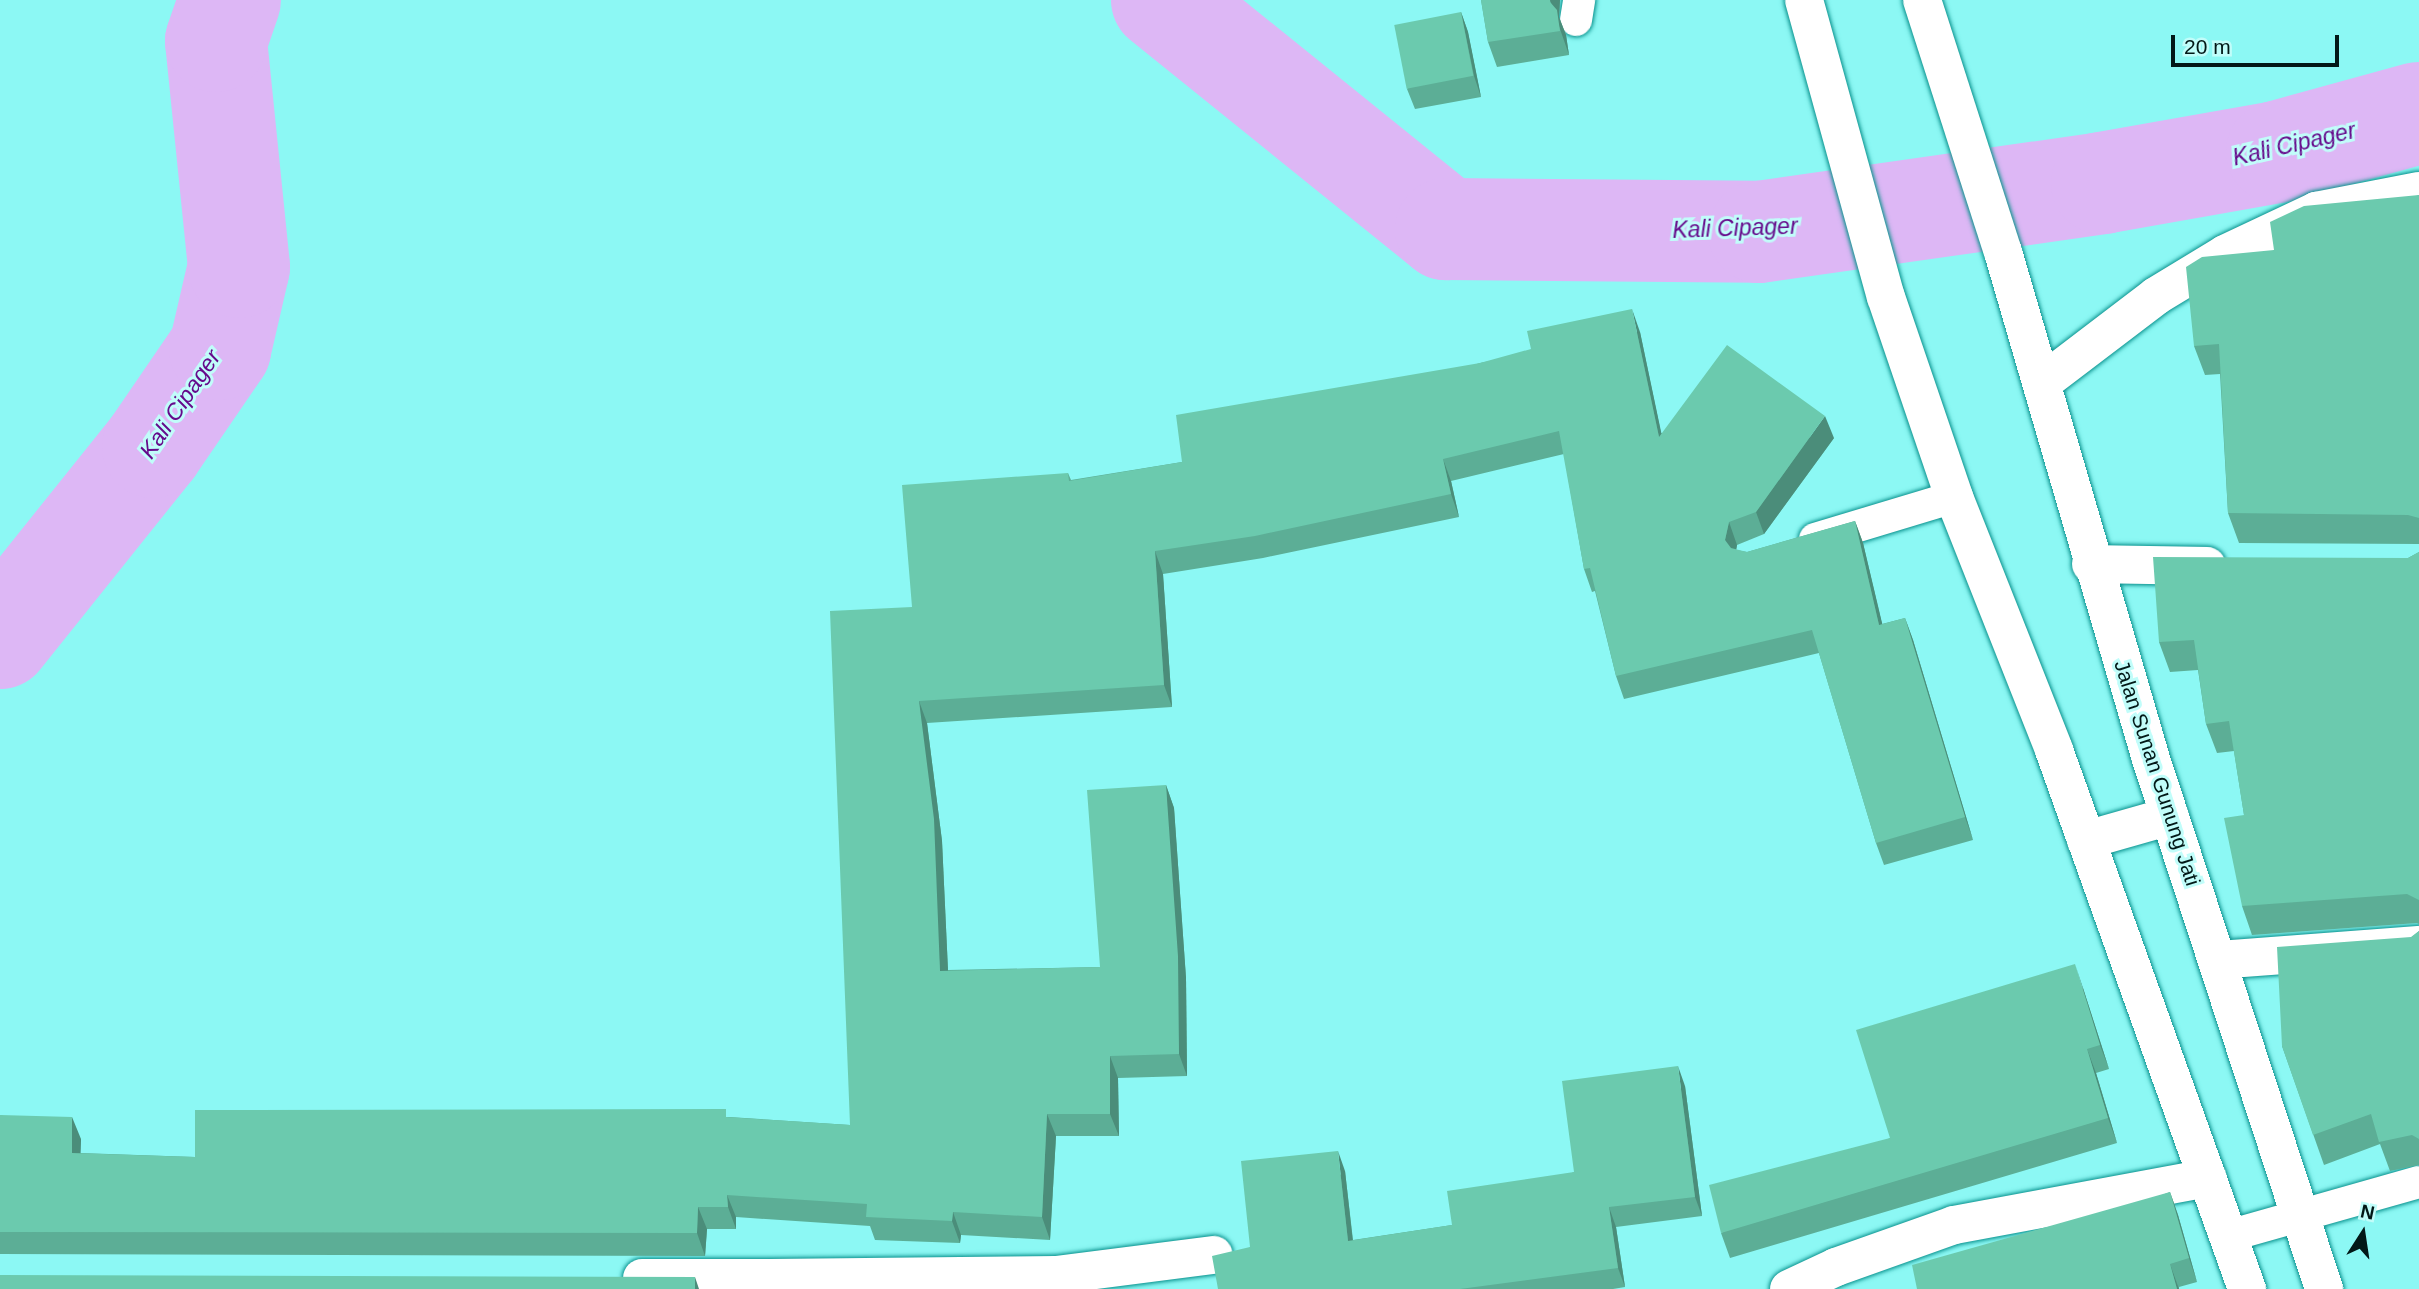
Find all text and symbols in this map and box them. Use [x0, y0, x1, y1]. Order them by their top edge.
scale bar [2174, 21, 2342, 65]
text: 20 m [2184, 35, 2231, 58]
water label: Kali Cipager [2230, 116, 2358, 172]
water label: Kali Cipager [1672, 212, 1798, 244]
water label: Kali Cipager [134, 344, 226, 464]
street label: Jalan Sunan Gunung Jati [2109, 657, 2205, 889]
north arrow [2328, 1198, 2398, 1268]
text: N [2359, 1200, 2376, 1224]

